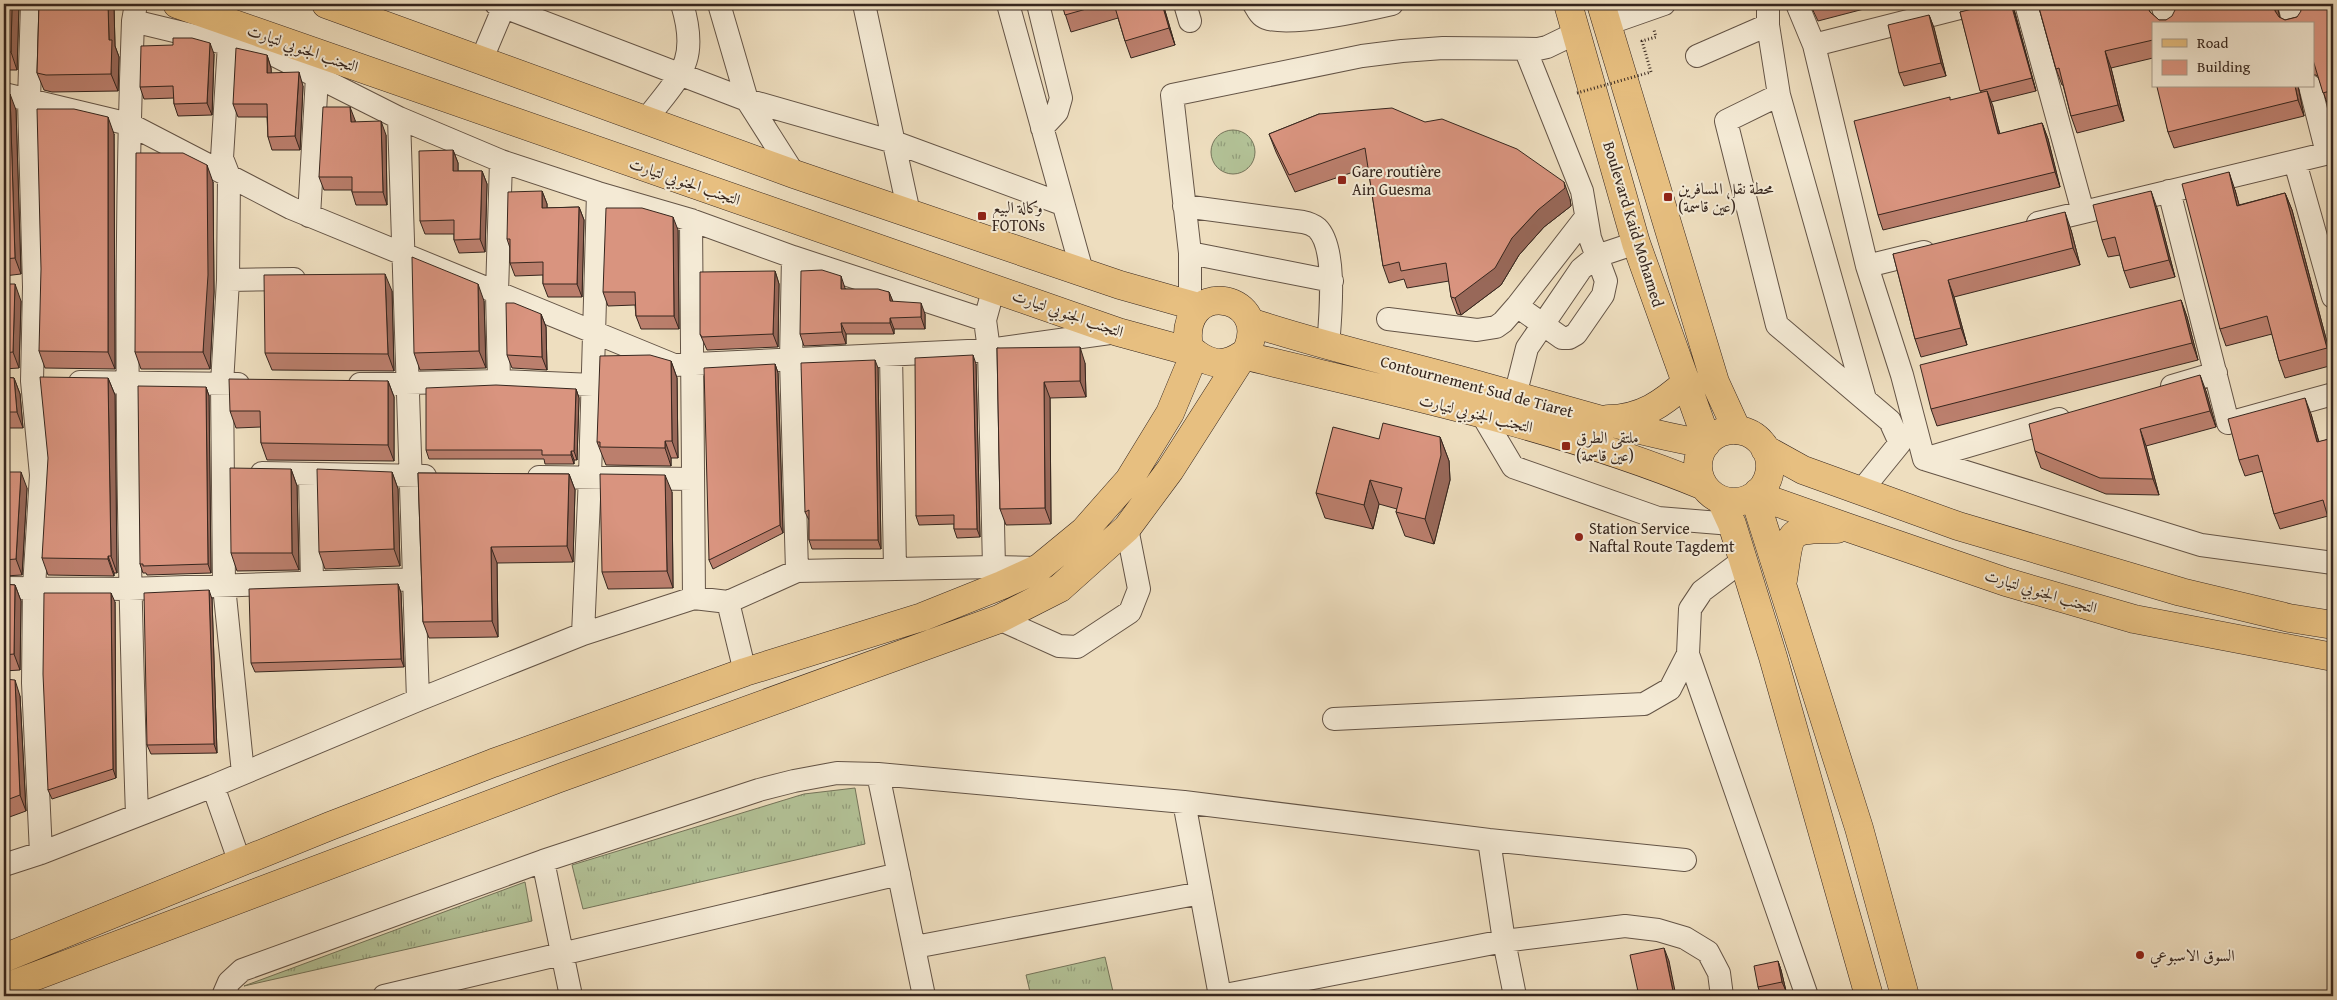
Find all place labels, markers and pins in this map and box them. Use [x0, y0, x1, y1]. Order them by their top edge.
place label: Gare routière Ain Guesma [1352, 159, 1441, 201]
marker: Gare routière Ain Guesma [1336, 174, 1348, 186]
place label: محطة نقل المسافرين (عين قاسمة) [1678, 176, 1774, 218]
marker: محطة نقل المسافرين (عين قاسمة) [1662, 191, 1674, 203]
place label: وكالة البيع FOTONs [992, 195, 1045, 237]
marker: وكالة البيع FOTONs [976, 210, 988, 222]
place label: ملتقى الطرق (عين قاسمة) [1576, 425, 1639, 467]
marker: ملتقى الطرق (عين قاسمة) [1560, 440, 1572, 452]
place label: Station Service Naftal Route Tagdemt [1589, 516, 1735, 558]
marker: Station Service Naftal Route Tagdemt [1573, 531, 1585, 543]
place label: السوق الاسبوعي [2150, 943, 2235, 968]
marker: السوق الاسبوعي [2134, 949, 2146, 961]

